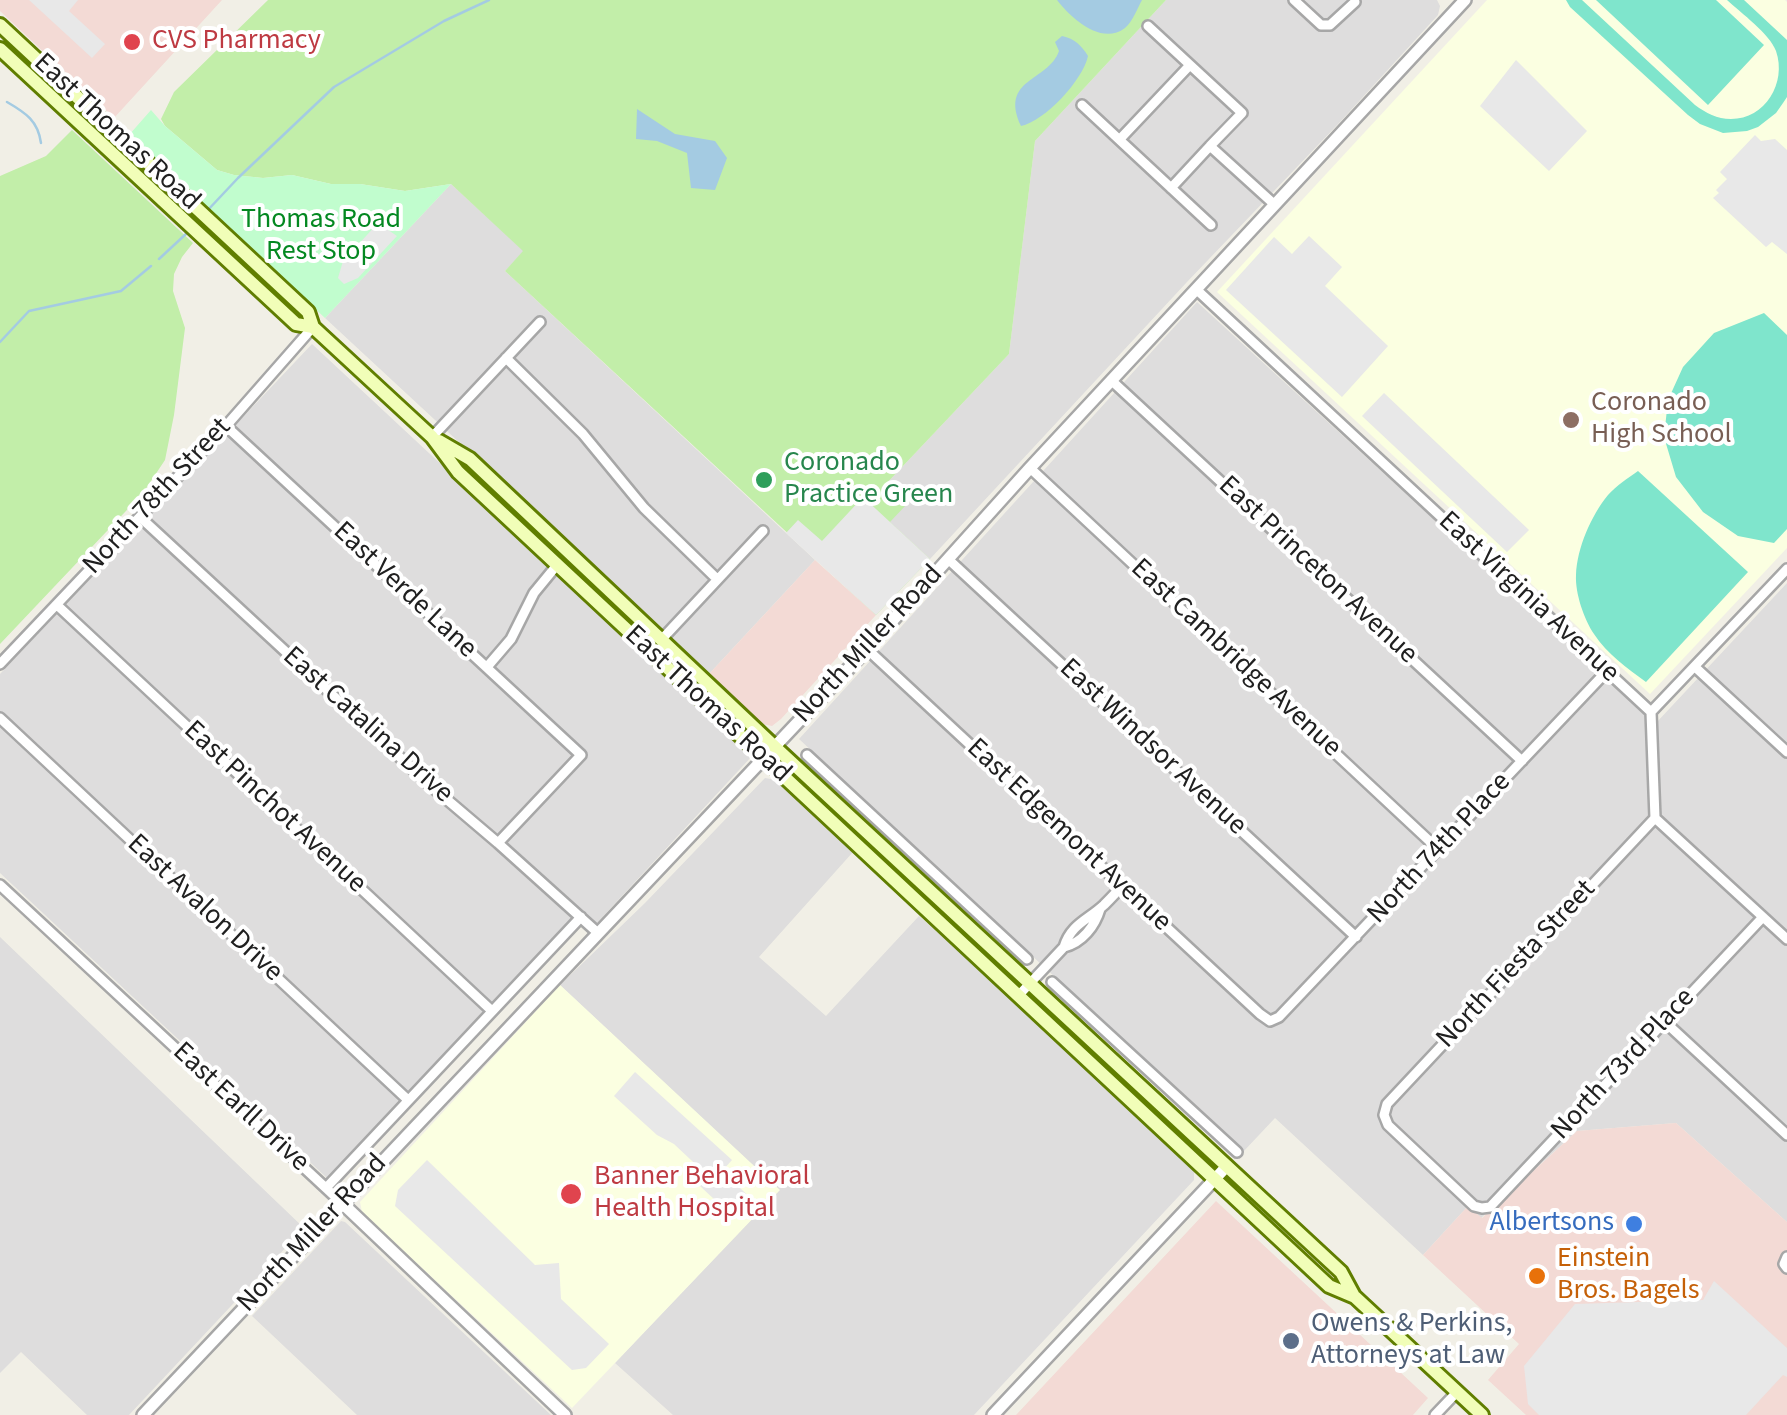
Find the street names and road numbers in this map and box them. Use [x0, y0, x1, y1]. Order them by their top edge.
street label: East Thomas Road [26, 47, 206, 219]
street label: North 78th Street [77, 412, 239, 582]
street label: East Princeton Avenue [1210, 470, 1424, 672]
street label: East Virginia Avenue [1431, 506, 1625, 690]
street label: East Verde Lane [325, 516, 483, 666]
street label: East Cambridge Avenue [1123, 553, 1347, 765]
street label: North Miller Road [787, 559, 951, 731]
street label: East Thomas Road [617, 619, 797, 791]
street label: East Catalina Drive [275, 641, 459, 811]
street label: East Windsor Avenue [1052, 653, 1252, 843]
street label: East Pinchot Avenue [176, 715, 372, 901]
street label: East Edgemont Avenue [959, 732, 1177, 940]
street label: North 74th Place [1361, 766, 1519, 932]
street label: East Avalon Drive [119, 828, 289, 990]
street label: North Fiesta Street [1430, 874, 1604, 1056]
street label: North 73rd Place [1545, 982, 1703, 1148]
street label: East Earll Drive [165, 1036, 315, 1180]
street label: North Miller Road [231, 1148, 395, 1320]

